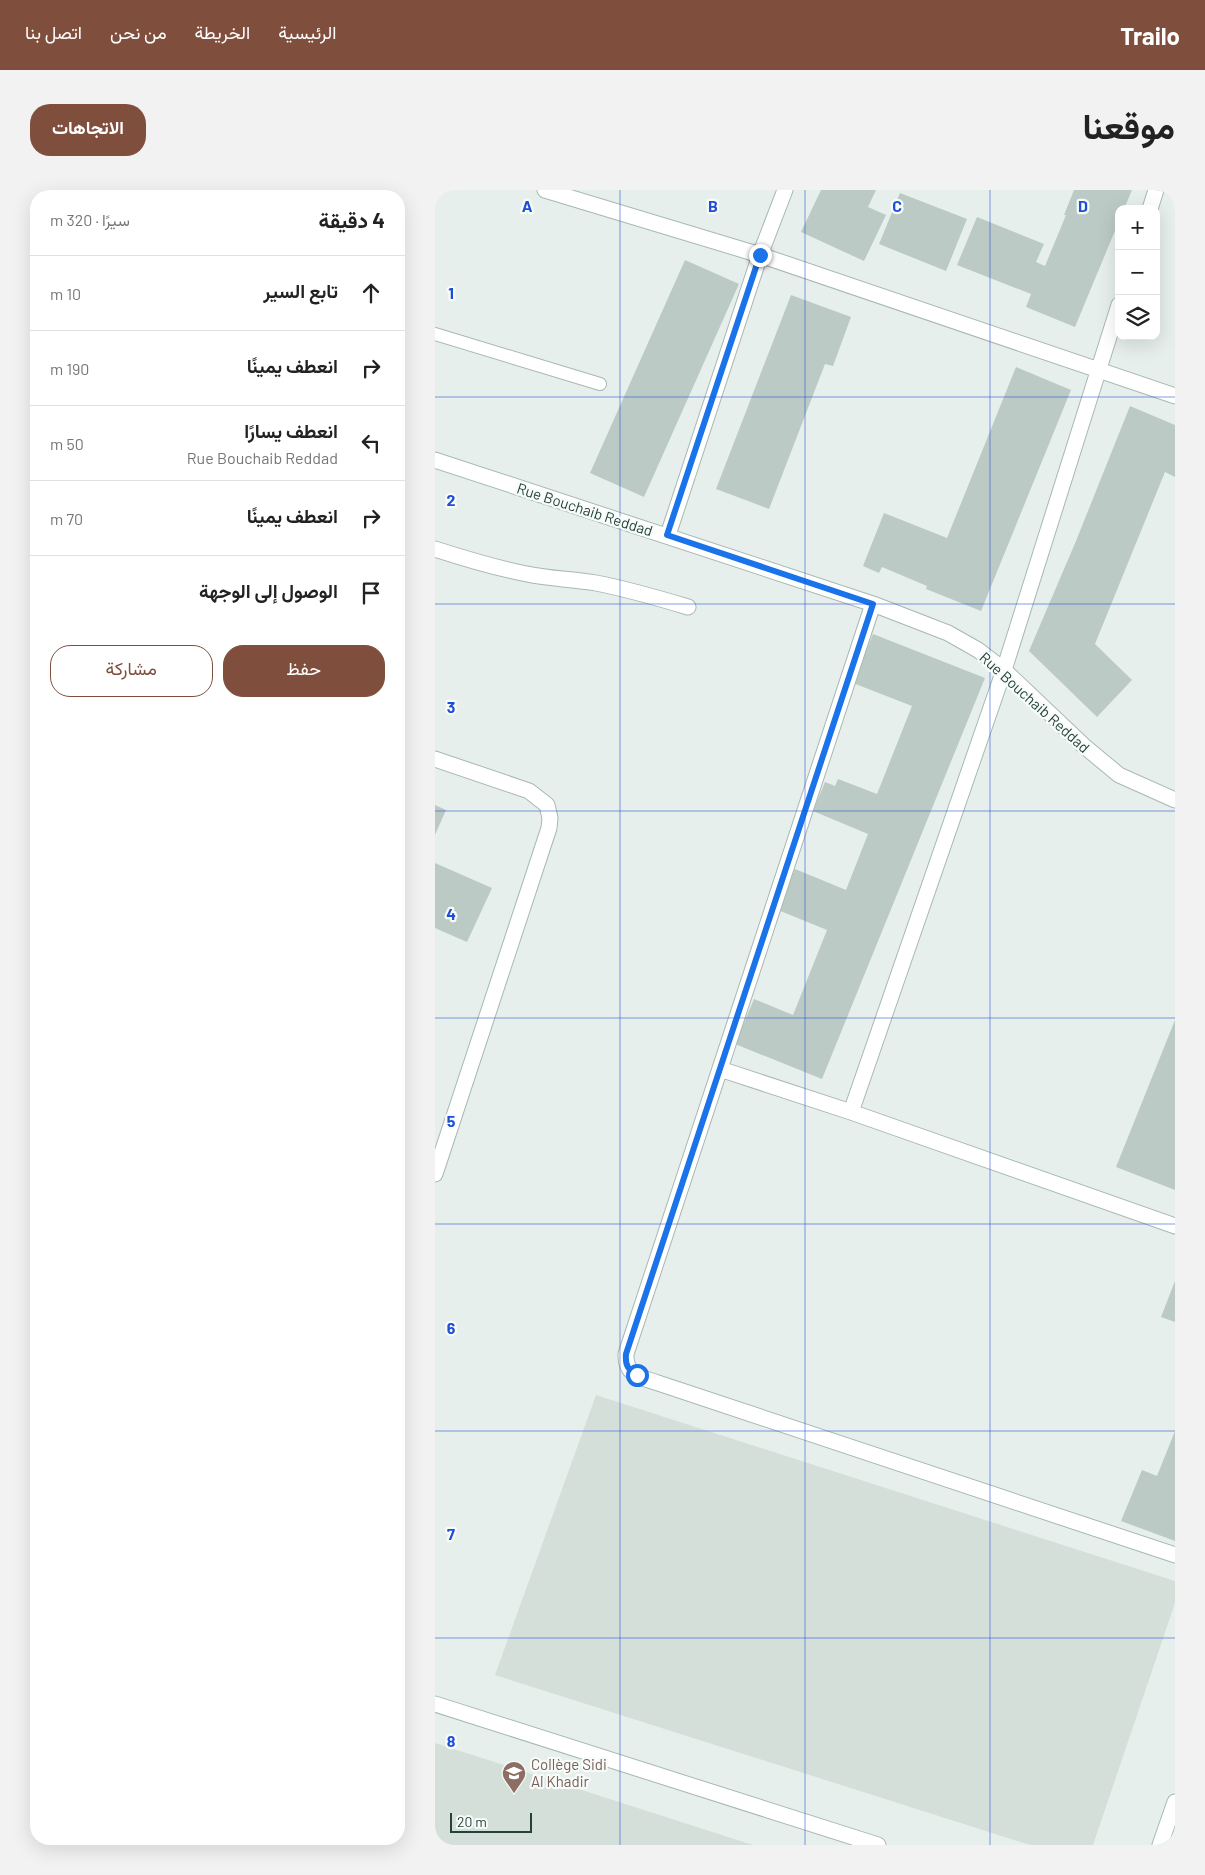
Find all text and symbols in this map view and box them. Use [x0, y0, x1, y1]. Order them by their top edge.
text: اتصل بنا [25, 21, 82, 43]
text: من نحن [110, 21, 167, 43]
text: الخريطة [195, 21, 250, 43]
text: الرئيسية [278, 21, 336, 43]
text: Trailo [1120, 21, 1180, 50]
button: الاتجاهات [30, 104, 146, 156]
text: موقعنا [1082, 104, 1175, 146]
text: A [522, 196, 533, 215]
text: B [708, 196, 718, 215]
text: C [892, 196, 902, 215]
text: D [1078, 196, 1088, 215]
map controls [1115, 205, 1160, 340]
button: + [1115, 205, 1160, 250]
text: 4 دقيقة [319, 207, 385, 232]
text: سيرًا · 320 m [50, 210, 130, 229]
route end [749, 244, 772, 267]
button: − [1115, 250, 1160, 295]
text: تابع السير [263, 279, 338, 302]
icon: ahead [357, 279, 385, 307]
text: 1 [448, 283, 454, 302]
text: 10 m [50, 284, 81, 303]
button: layers [1115, 295, 1160, 340]
text: انعطف يمينًا [247, 354, 338, 377]
icon: right [357, 354, 385, 382]
text: 190 m [50, 359, 89, 378]
text: انعطف يسارًا [244, 419, 338, 442]
icon: left [357, 429, 385, 457]
text: 50 m [50, 434, 84, 453]
text: Rue Bouchaib Reddad [187, 448, 338, 467]
street label: Rue Bouchaib Reddad [515, 479, 655, 539]
text: 2 [447, 490, 456, 509]
text: انعطف يمينًا [247, 504, 338, 527]
icon: right [357, 504, 385, 532]
text: 70 m [50, 509, 83, 528]
text: الوصول إلى الوجهة [199, 579, 338, 602]
icon: arrive [357, 579, 385, 607]
button: مشاركة [50, 645, 213, 697]
button: حفظ [223, 645, 385, 697]
street label: Rue Bouchaib Reddad [976, 648, 1094, 756]
text: 3 [447, 697, 455, 716]
text: 4 [446, 904, 456, 923]
text: 5 [447, 1111, 456, 1130]
text: 6 [447, 1318, 456, 1337]
route start [626, 1364, 649, 1387]
text: 7 [447, 1524, 455, 1543]
text: 8 [447, 1731, 456, 1750]
place label: Collège Sidi Al Khadir [531, 1755, 607, 1790]
school or university icon: Collège Sidi Al Khadir [501, 1760, 527, 1794]
scale bar [450, 1810, 533, 1833]
text: 20 m [457, 1813, 487, 1830]

